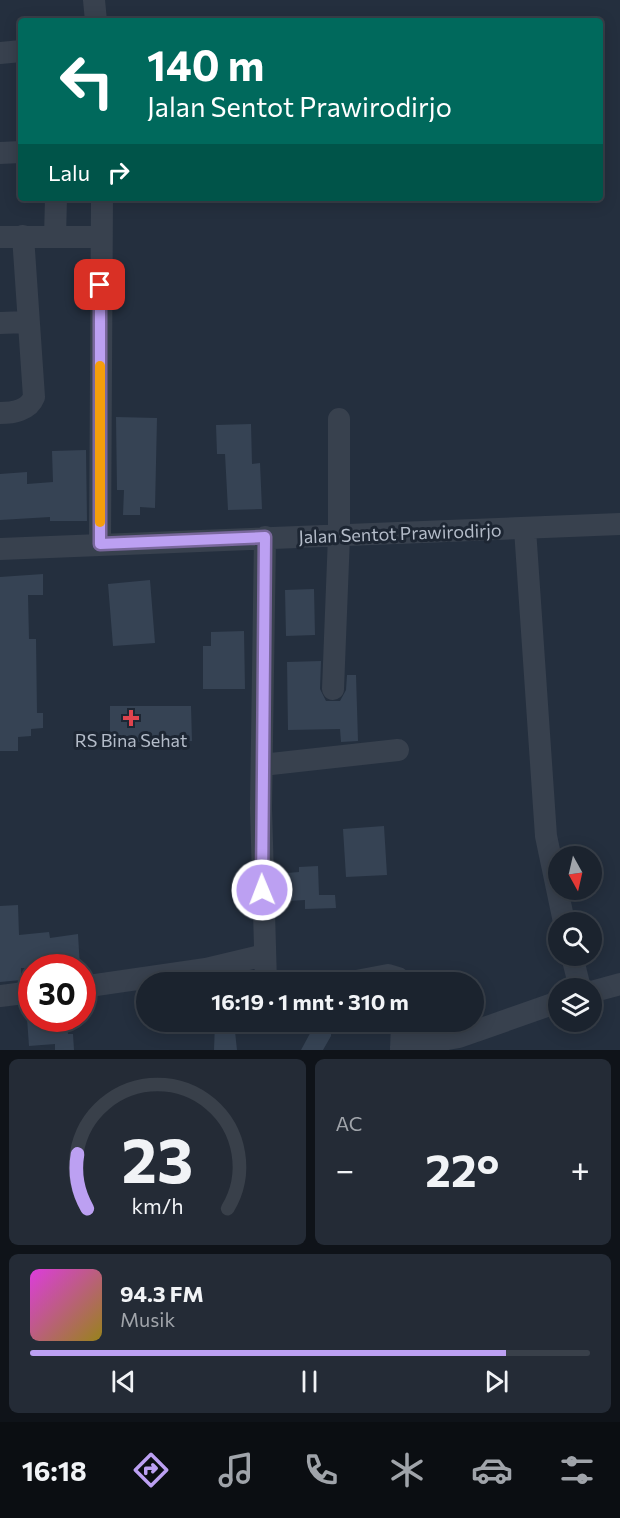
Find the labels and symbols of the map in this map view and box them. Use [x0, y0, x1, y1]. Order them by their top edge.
pin [74, 259, 125, 310]
street label: Jalan Sentot Prawirodirjo [298, 518, 502, 548]
marker: RS Bina Sehat [122, 709, 140, 727]
place label: RS Bina Sehat [75, 729, 187, 751]
north arrow [548, 846, 602, 900]
position arrow [230, 858, 294, 922]
speed limit sign: 30 [18, 954, 96, 1032]

